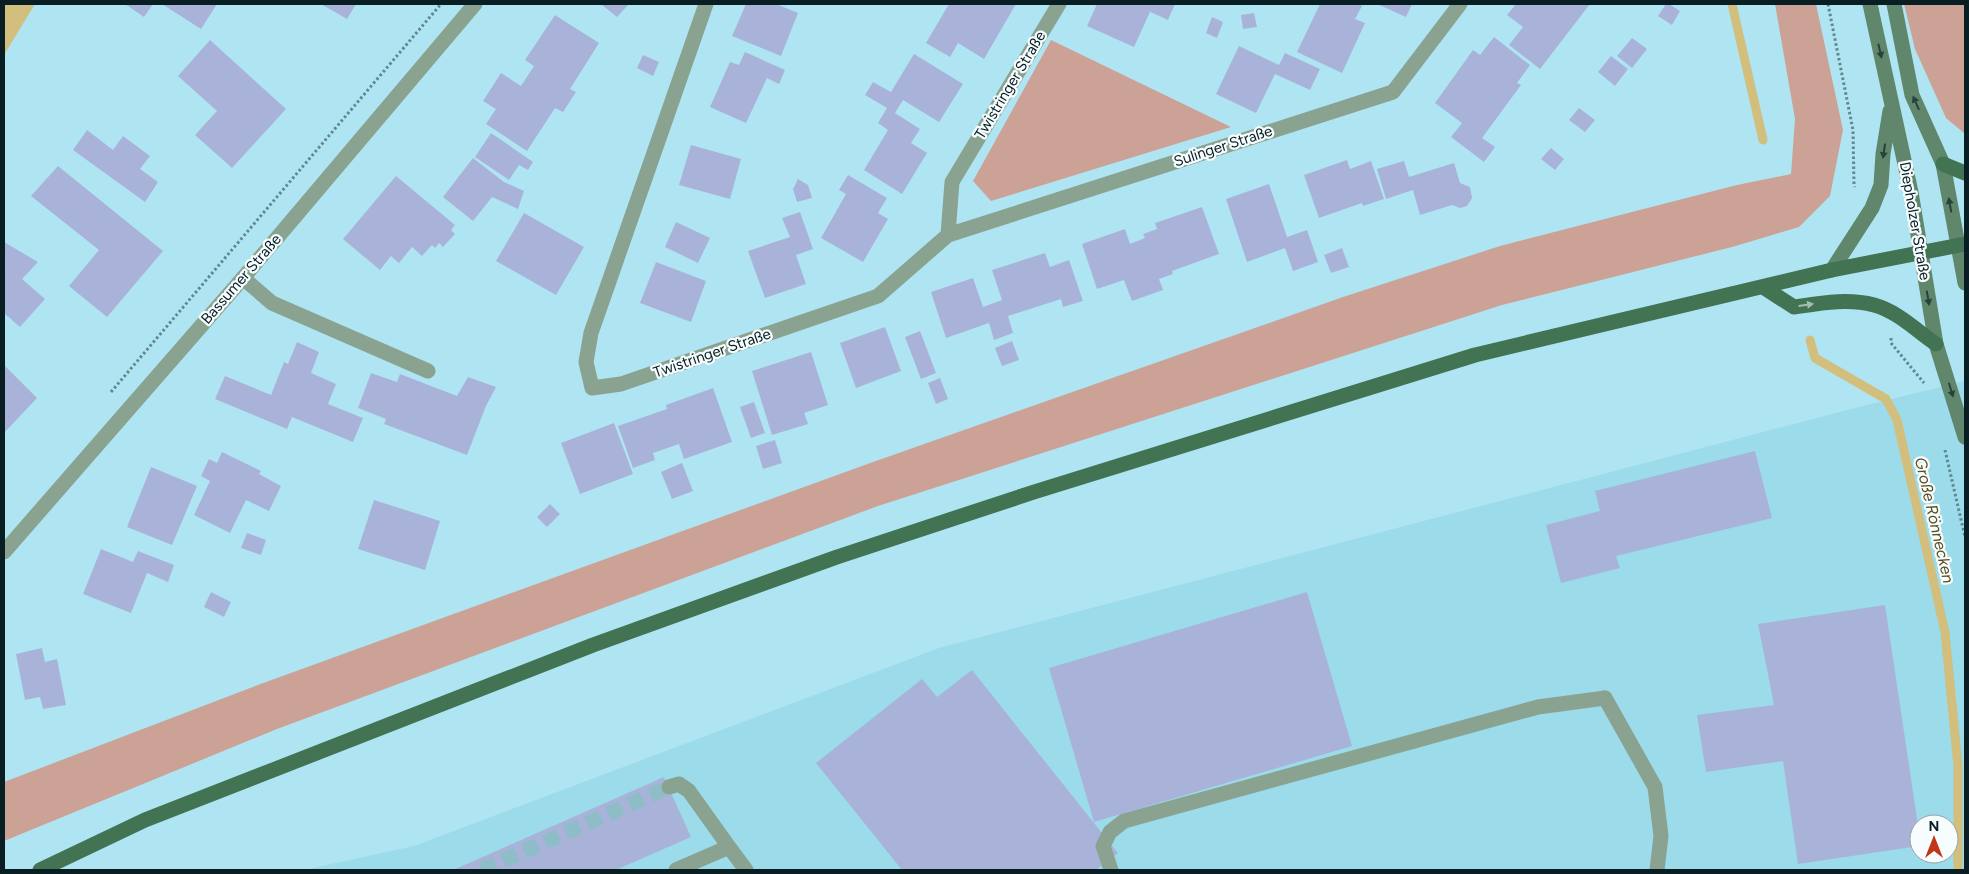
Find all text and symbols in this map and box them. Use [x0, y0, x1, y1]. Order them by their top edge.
street label: Twistringer Straße [971, 28, 1049, 142]
one-way arrow [1876, 44, 1884, 59]
one-way arrow [1911, 96, 1919, 110]
street label: Sulinger Straße [1171, 122, 1275, 170]
one-way arrow [1879, 143, 1887, 159]
street label: Diepholzer Straße [1896, 160, 1934, 282]
one-way arrow [1946, 196, 1954, 212]
street label: Bassumer Straße [197, 230, 285, 328]
one-way arrow [1925, 291, 1933, 307]
one-way arrow [1798, 301, 1814, 309]
street label: Twistringer Straße [651, 324, 773, 382]
one-way arrow [1947, 383, 1955, 398]
water label: Große Rönnecken [1911, 455, 1958, 585]
north arrow [1909, 814, 1959, 864]
text: N [1929, 818, 1939, 835]

